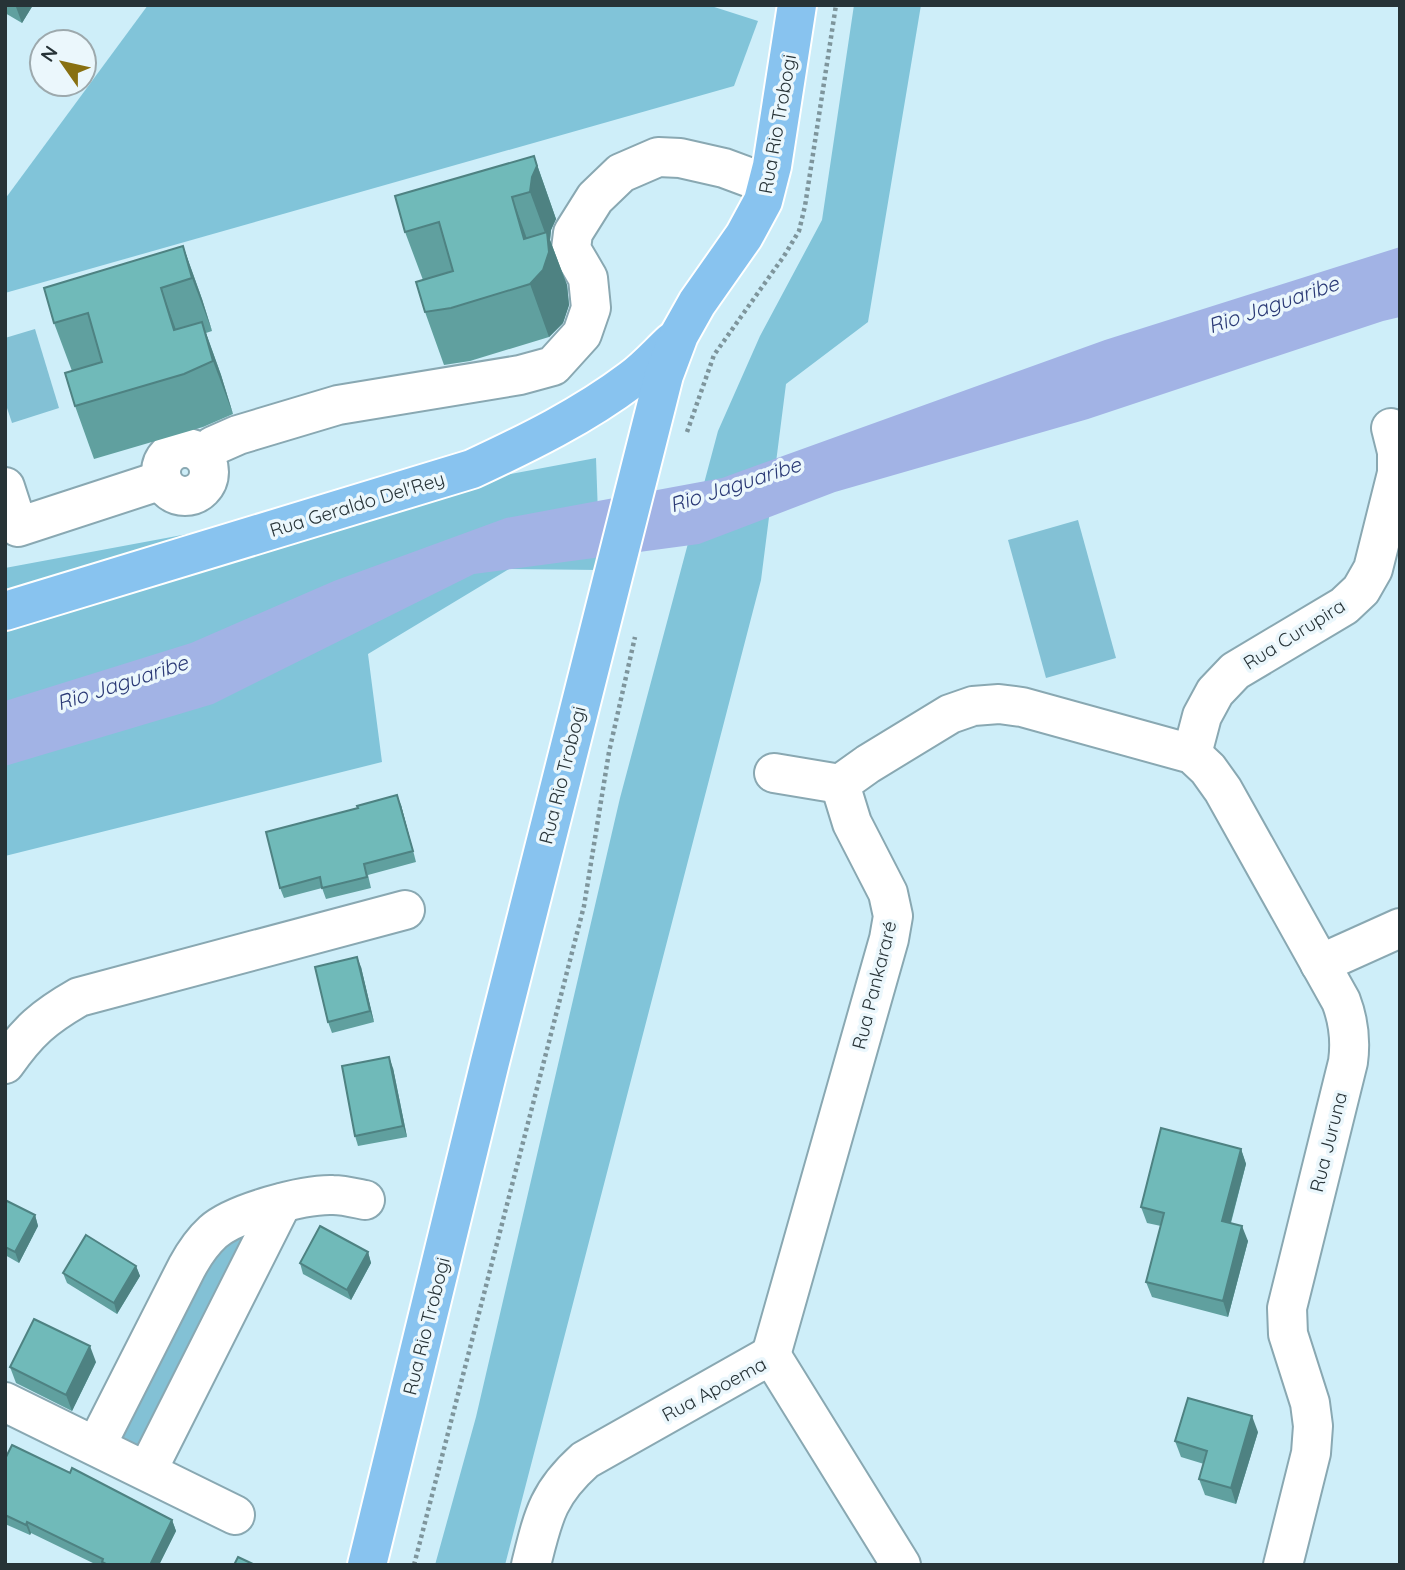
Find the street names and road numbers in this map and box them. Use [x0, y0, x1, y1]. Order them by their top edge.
street label: Rua Rio Trobogi [753, 52, 801, 196]
street label: Rua Geraldo Del'Rey [267, 466, 447, 542]
street label: Rua Curupira [1239, 593, 1349, 675]
street label: Rua Rio Trobogi [533, 704, 591, 846]
street label: Rua Pankararé [846, 918, 902, 1052]
street label: Rua Juruna [1304, 1089, 1352, 1195]
street label: Rua Rio Trobogi [397, 1255, 455, 1397]
street label: Rua Apoema [658, 1351, 770, 1427]

